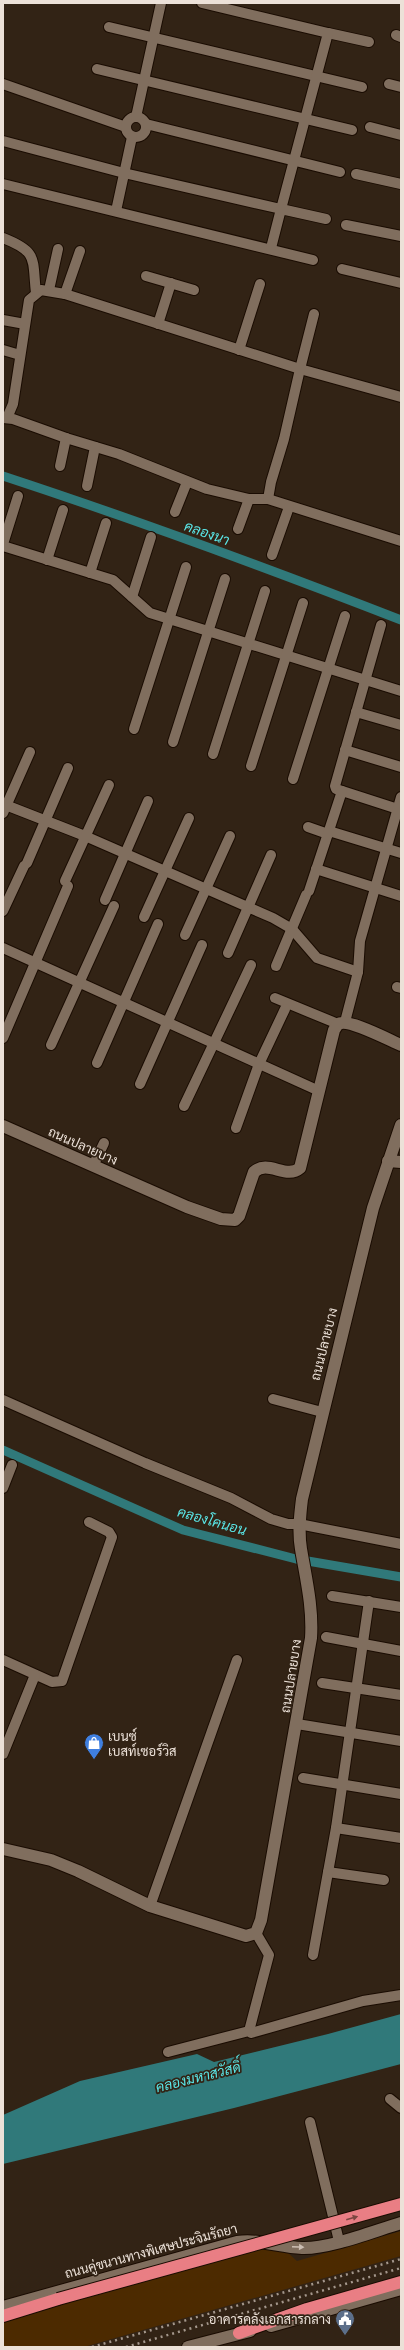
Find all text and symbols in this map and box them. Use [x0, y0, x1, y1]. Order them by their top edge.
water label: คลองนา [182, 517, 232, 549]
street label: ถนนปลายบาง [46, 1123, 120, 1169]
street label: ถนนปลายบาง [307, 1306, 341, 1382]
water label: คลองโคนอน [175, 1503, 249, 1539]
street label: ถนนปลายบาง [277, 1638, 305, 1714]
place label: เบนซ์ เบสท์เซอร์วิส [108, 1727, 177, 1760]
shop icon: เบนซ์ เบสท์เซอร์วิส [83, 1732, 105, 1760]
water label: คลองมหาสวัสดิ์ [153, 2054, 245, 2096]
one-way arrow [346, 2215, 358, 2221]
street label: ถนนคู่ขนานทางพิเศษประจิมรัถยา [63, 2220, 239, 2283]
one-way arrow [292, 2244, 304, 2251]
public building icon: อาคารคลังเอกสารกลาง [334, 2308, 356, 2336]
place label: อาคารคลังเอกสารกลาง [209, 2311, 331, 2328]

